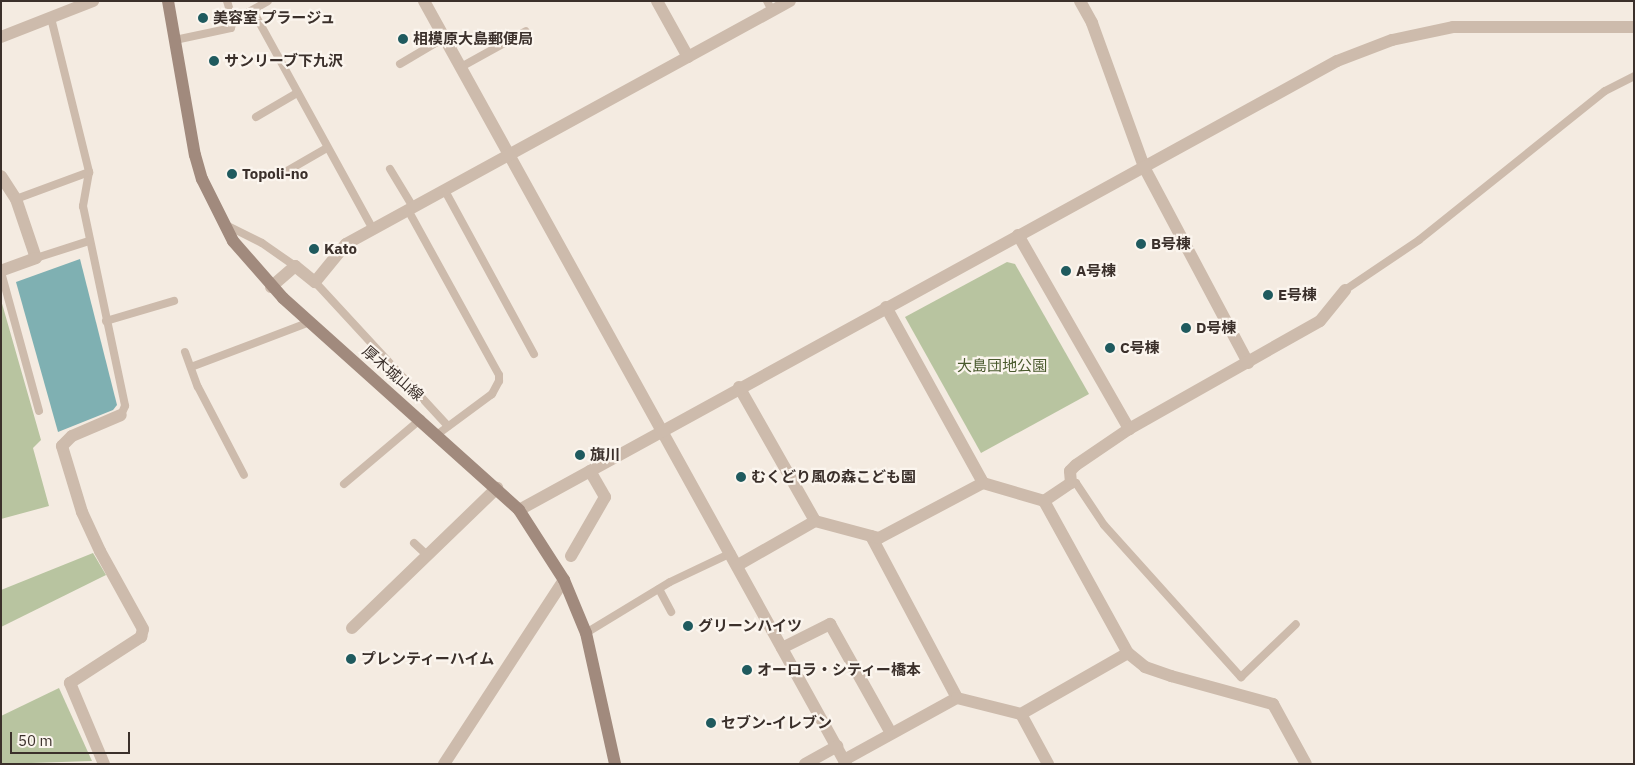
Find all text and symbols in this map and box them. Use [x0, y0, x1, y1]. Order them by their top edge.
place label: 美容室 プラージュ [213, 9, 337, 27]
marker: 美容室 プラージュ [197, 12, 209, 24]
place label: 相模原大島郵便局 [413, 30, 533, 48]
marker: 相模原大島郵便局 [397, 33, 409, 45]
place label: サンリーブ下九沢 [224, 52, 344, 70]
marker: サンリーブ下九沢 [208, 55, 220, 67]
place label: Topoli-no [242, 165, 308, 183]
marker: Topoli-no [226, 168, 238, 180]
place label: B号棟 [1151, 235, 1191, 253]
marker: B号棟 [1135, 238, 1147, 250]
place label: Kato [324, 240, 357, 258]
marker: Kato [308, 243, 320, 255]
place label: A号棟 [1076, 262, 1116, 280]
marker: A号棟 [1060, 265, 1072, 277]
place label: E号棟 [1278, 286, 1317, 304]
marker: E号棟 [1262, 289, 1274, 301]
place label: D号棟 [1196, 319, 1236, 337]
marker: D号棟 [1180, 322, 1192, 334]
place label: C号棟 [1120, 339, 1160, 357]
street label: 厚木城山線 [359, 342, 427, 404]
marker: C号棟 [1104, 342, 1116, 354]
park label: 大島団地公園 [957, 357, 1047, 375]
place label: 旗川 [590, 446, 620, 464]
marker: 旗川 [574, 449, 586, 461]
place label: むくどり風の森こども園 [751, 468, 916, 486]
marker: むくどり風の森こども園 [735, 471, 747, 483]
place label: グリーンハイツ [698, 617, 803, 635]
marker: グリーンハイツ [682, 620, 694, 632]
place label: プレンティーハイム [361, 650, 496, 668]
marker: プレンティーハイム [345, 653, 357, 665]
place label: オーロラ・シティー橋本 [757, 661, 922, 679]
marker: オーロラ・シティー橋本 [741, 664, 753, 676]
place label: セブン-イレブン [721, 714, 832, 732]
marker: セブン-イレブン [705, 717, 717, 729]
scale bar [12, 722, 132, 754]
text: 50 m [18, 731, 53, 750]

